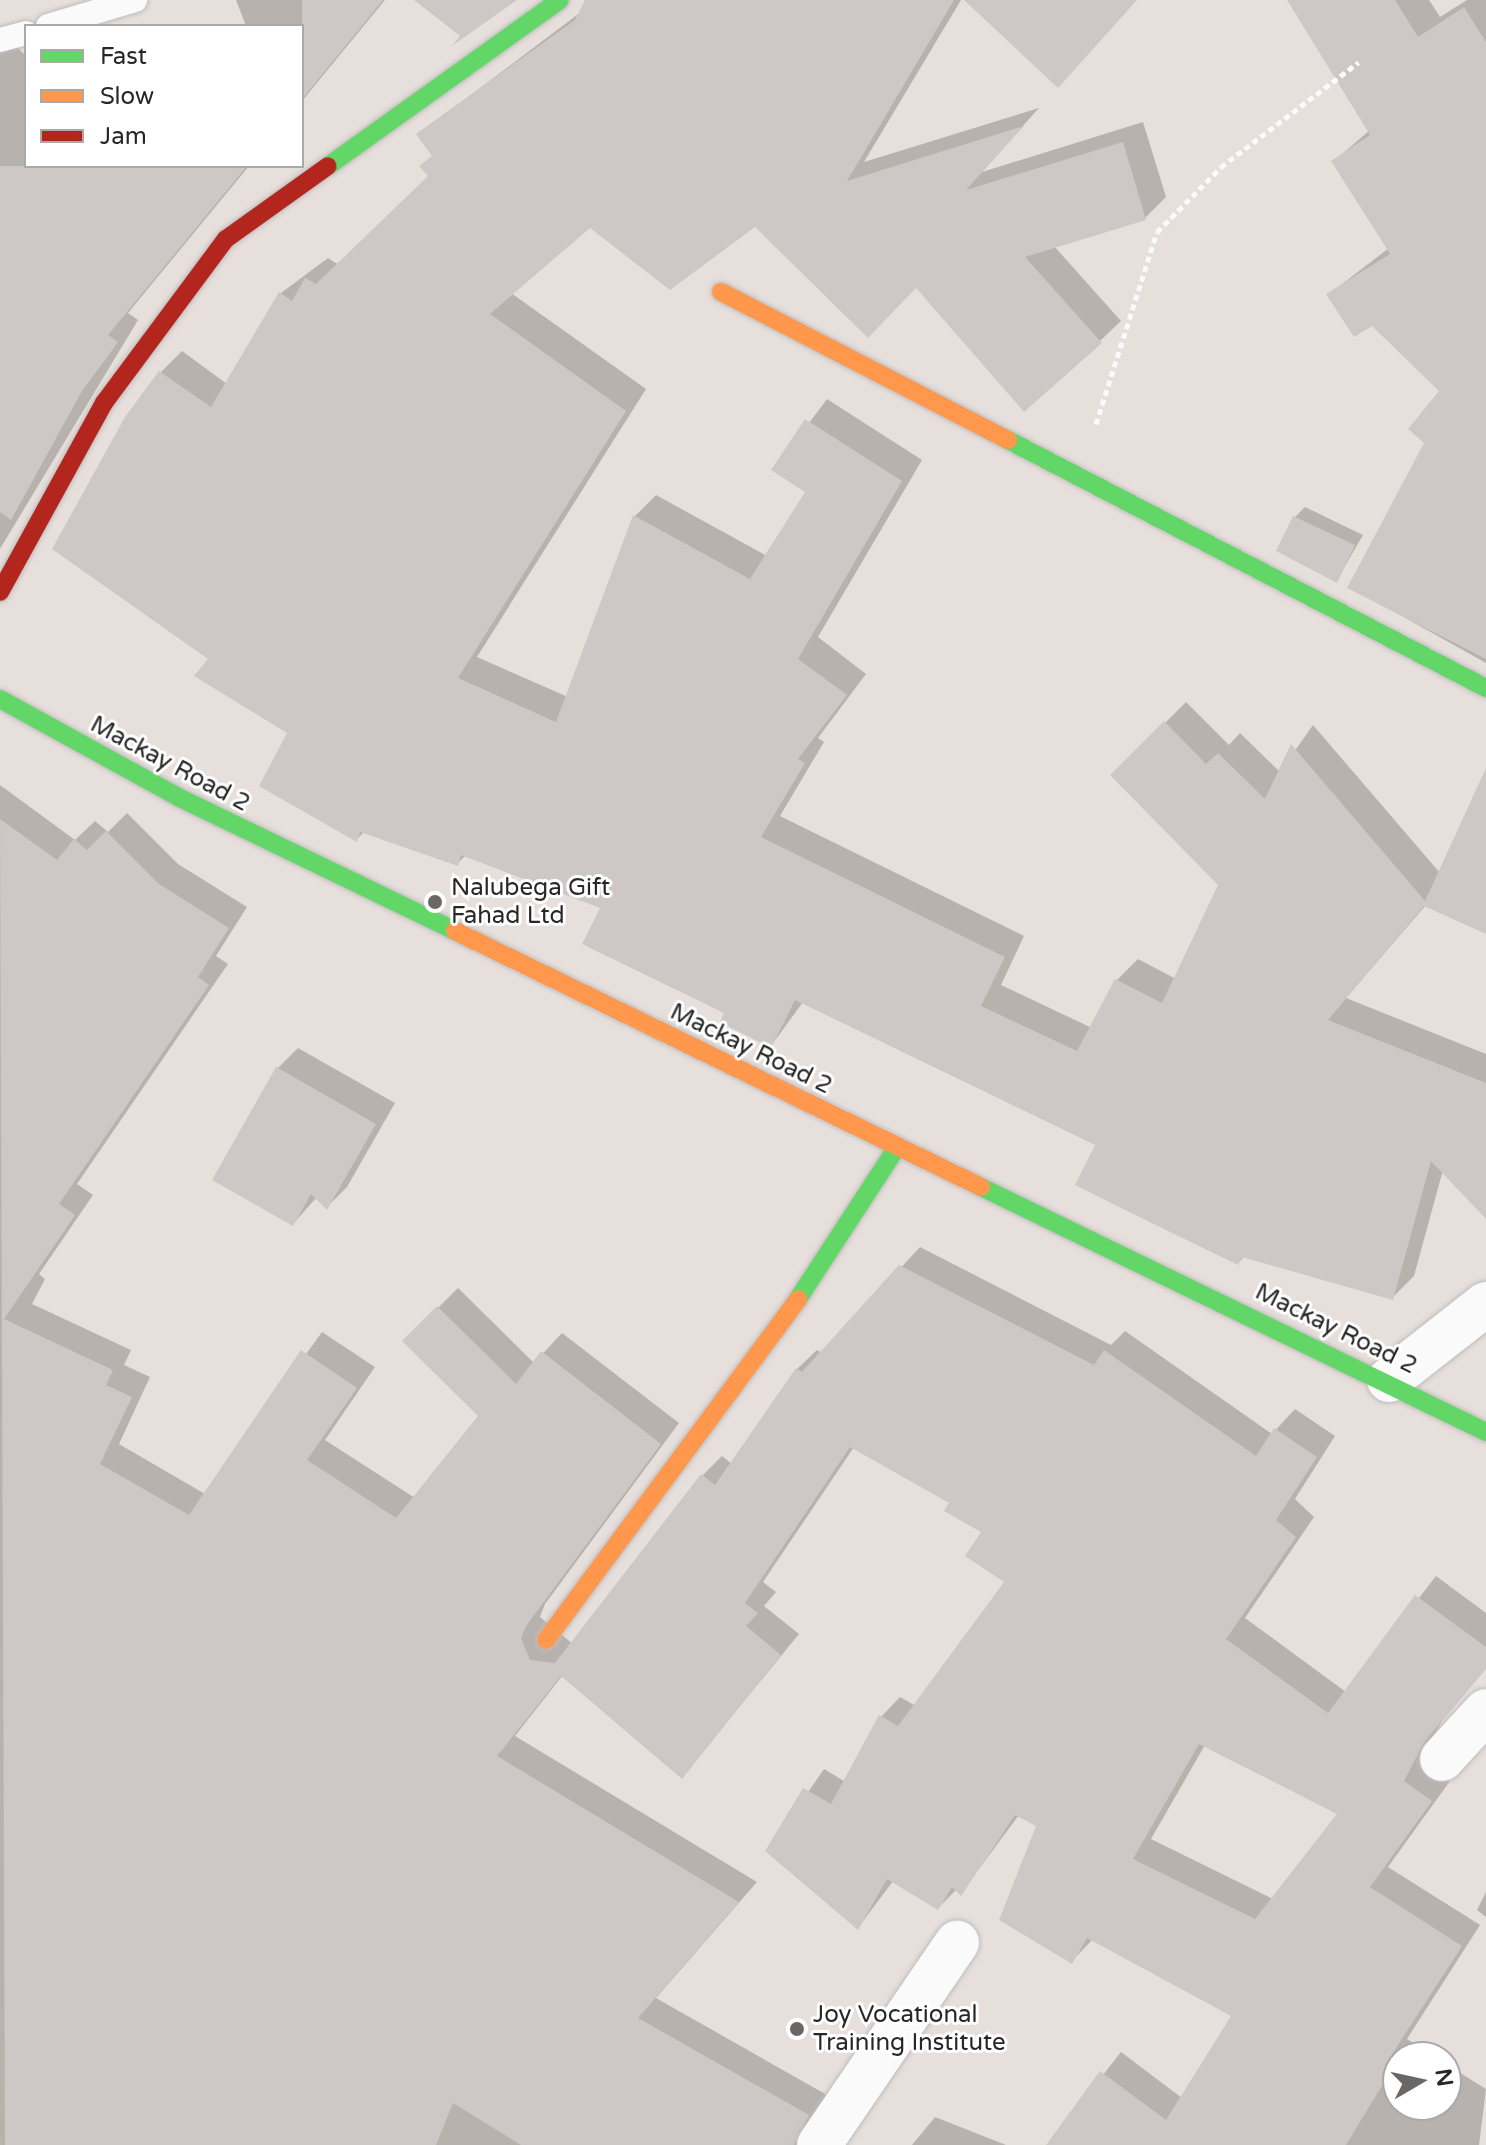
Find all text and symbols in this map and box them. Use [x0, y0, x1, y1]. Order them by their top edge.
legend [24, 24, 304, 168]
text: Fast [100, 42, 147, 71]
text: Slow [100, 82, 154, 111]
text: Jam [100, 122, 147, 151]
street label: Mackay Road 2 [85, 710, 255, 818]
place label: Nalubega Gift Fahad Ltd [451, 874, 610, 930]
marker: Nalubega Gift Fahad Ltd [426, 893, 444, 911]
street label: Mackay Road 2 [665, 997, 837, 1101]
street label: Mackay Road 2 [1250, 1277, 1422, 1381]
place label: Joy Vocational Training Institute [813, 2001, 1006, 2057]
marker: Joy Vocational Training Institute [788, 2020, 806, 2038]
north arrow [1382, 2041, 1462, 2121]
text: N [1430, 2067, 1458, 2088]

